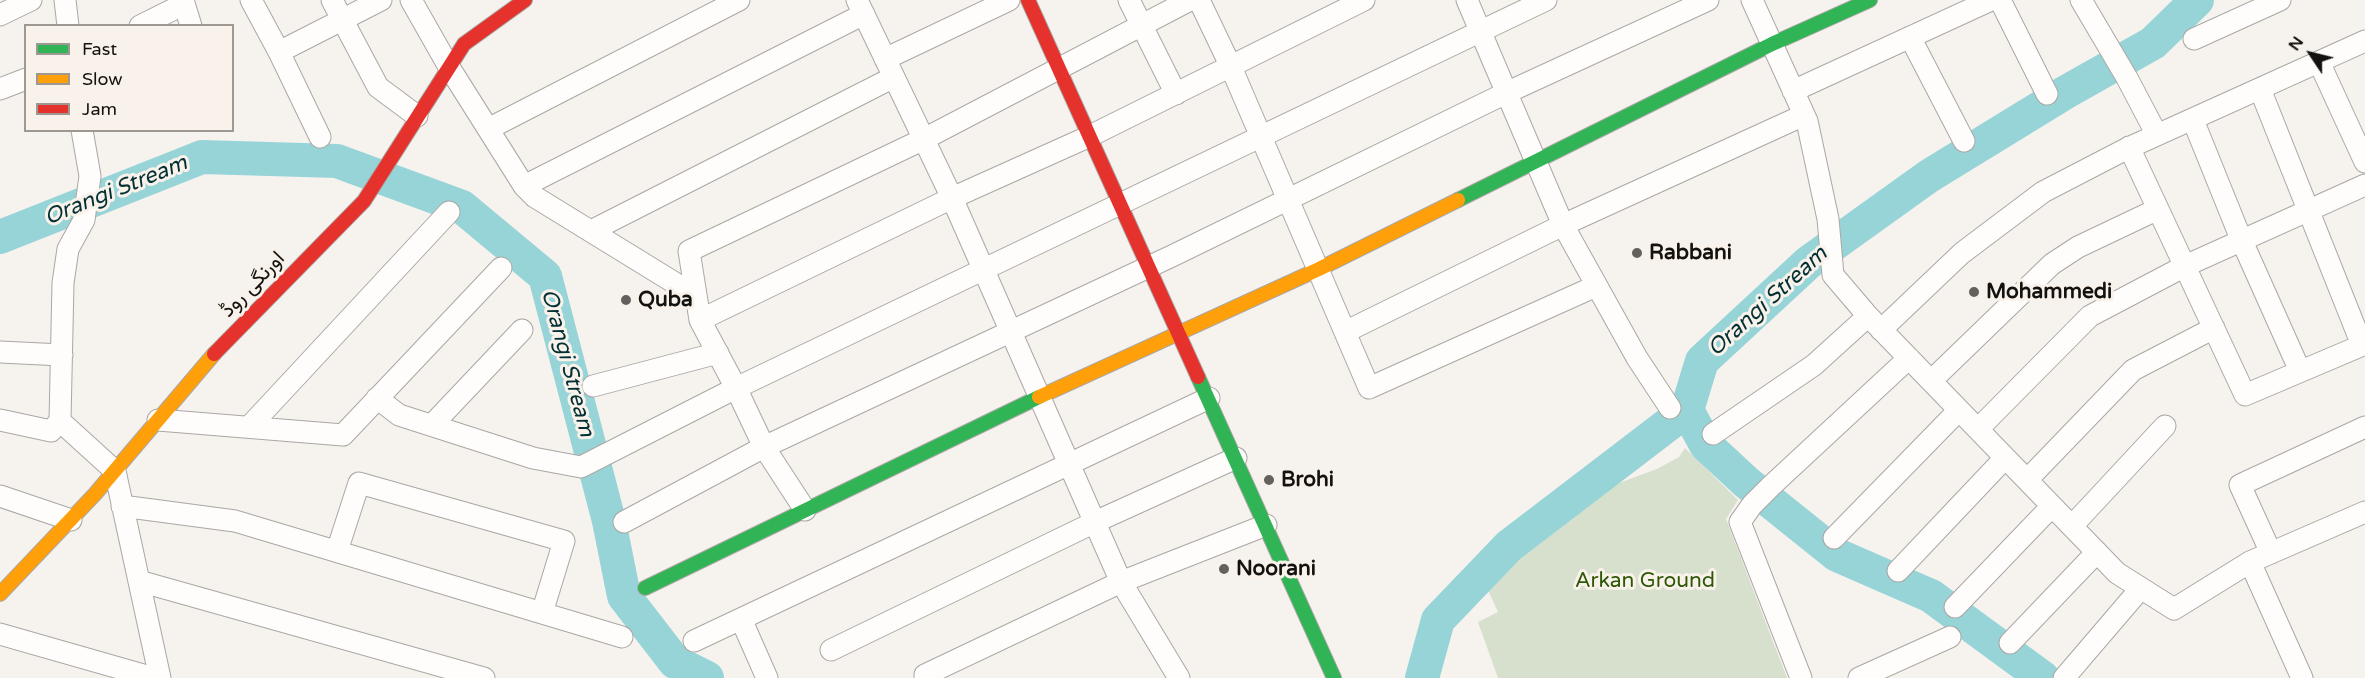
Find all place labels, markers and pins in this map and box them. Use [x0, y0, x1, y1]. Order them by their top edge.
place label: Rabbani [1649, 240, 1732, 266]
marker: Rabbani [1630, 246, 1644, 260]
place label: Mohammedi [1986, 279, 2112, 305]
marker: Mohammedi [1967, 285, 1981, 299]
place label: Quba [638, 287, 693, 313]
marker: Quba [619, 293, 633, 307]
place label: Brohi [1281, 467, 1334, 493]
marker: Brohi [1262, 473, 1276, 487]
place label: Noorani [1236, 556, 1316, 582]
marker: Noorani [1217, 562, 1231, 576]

